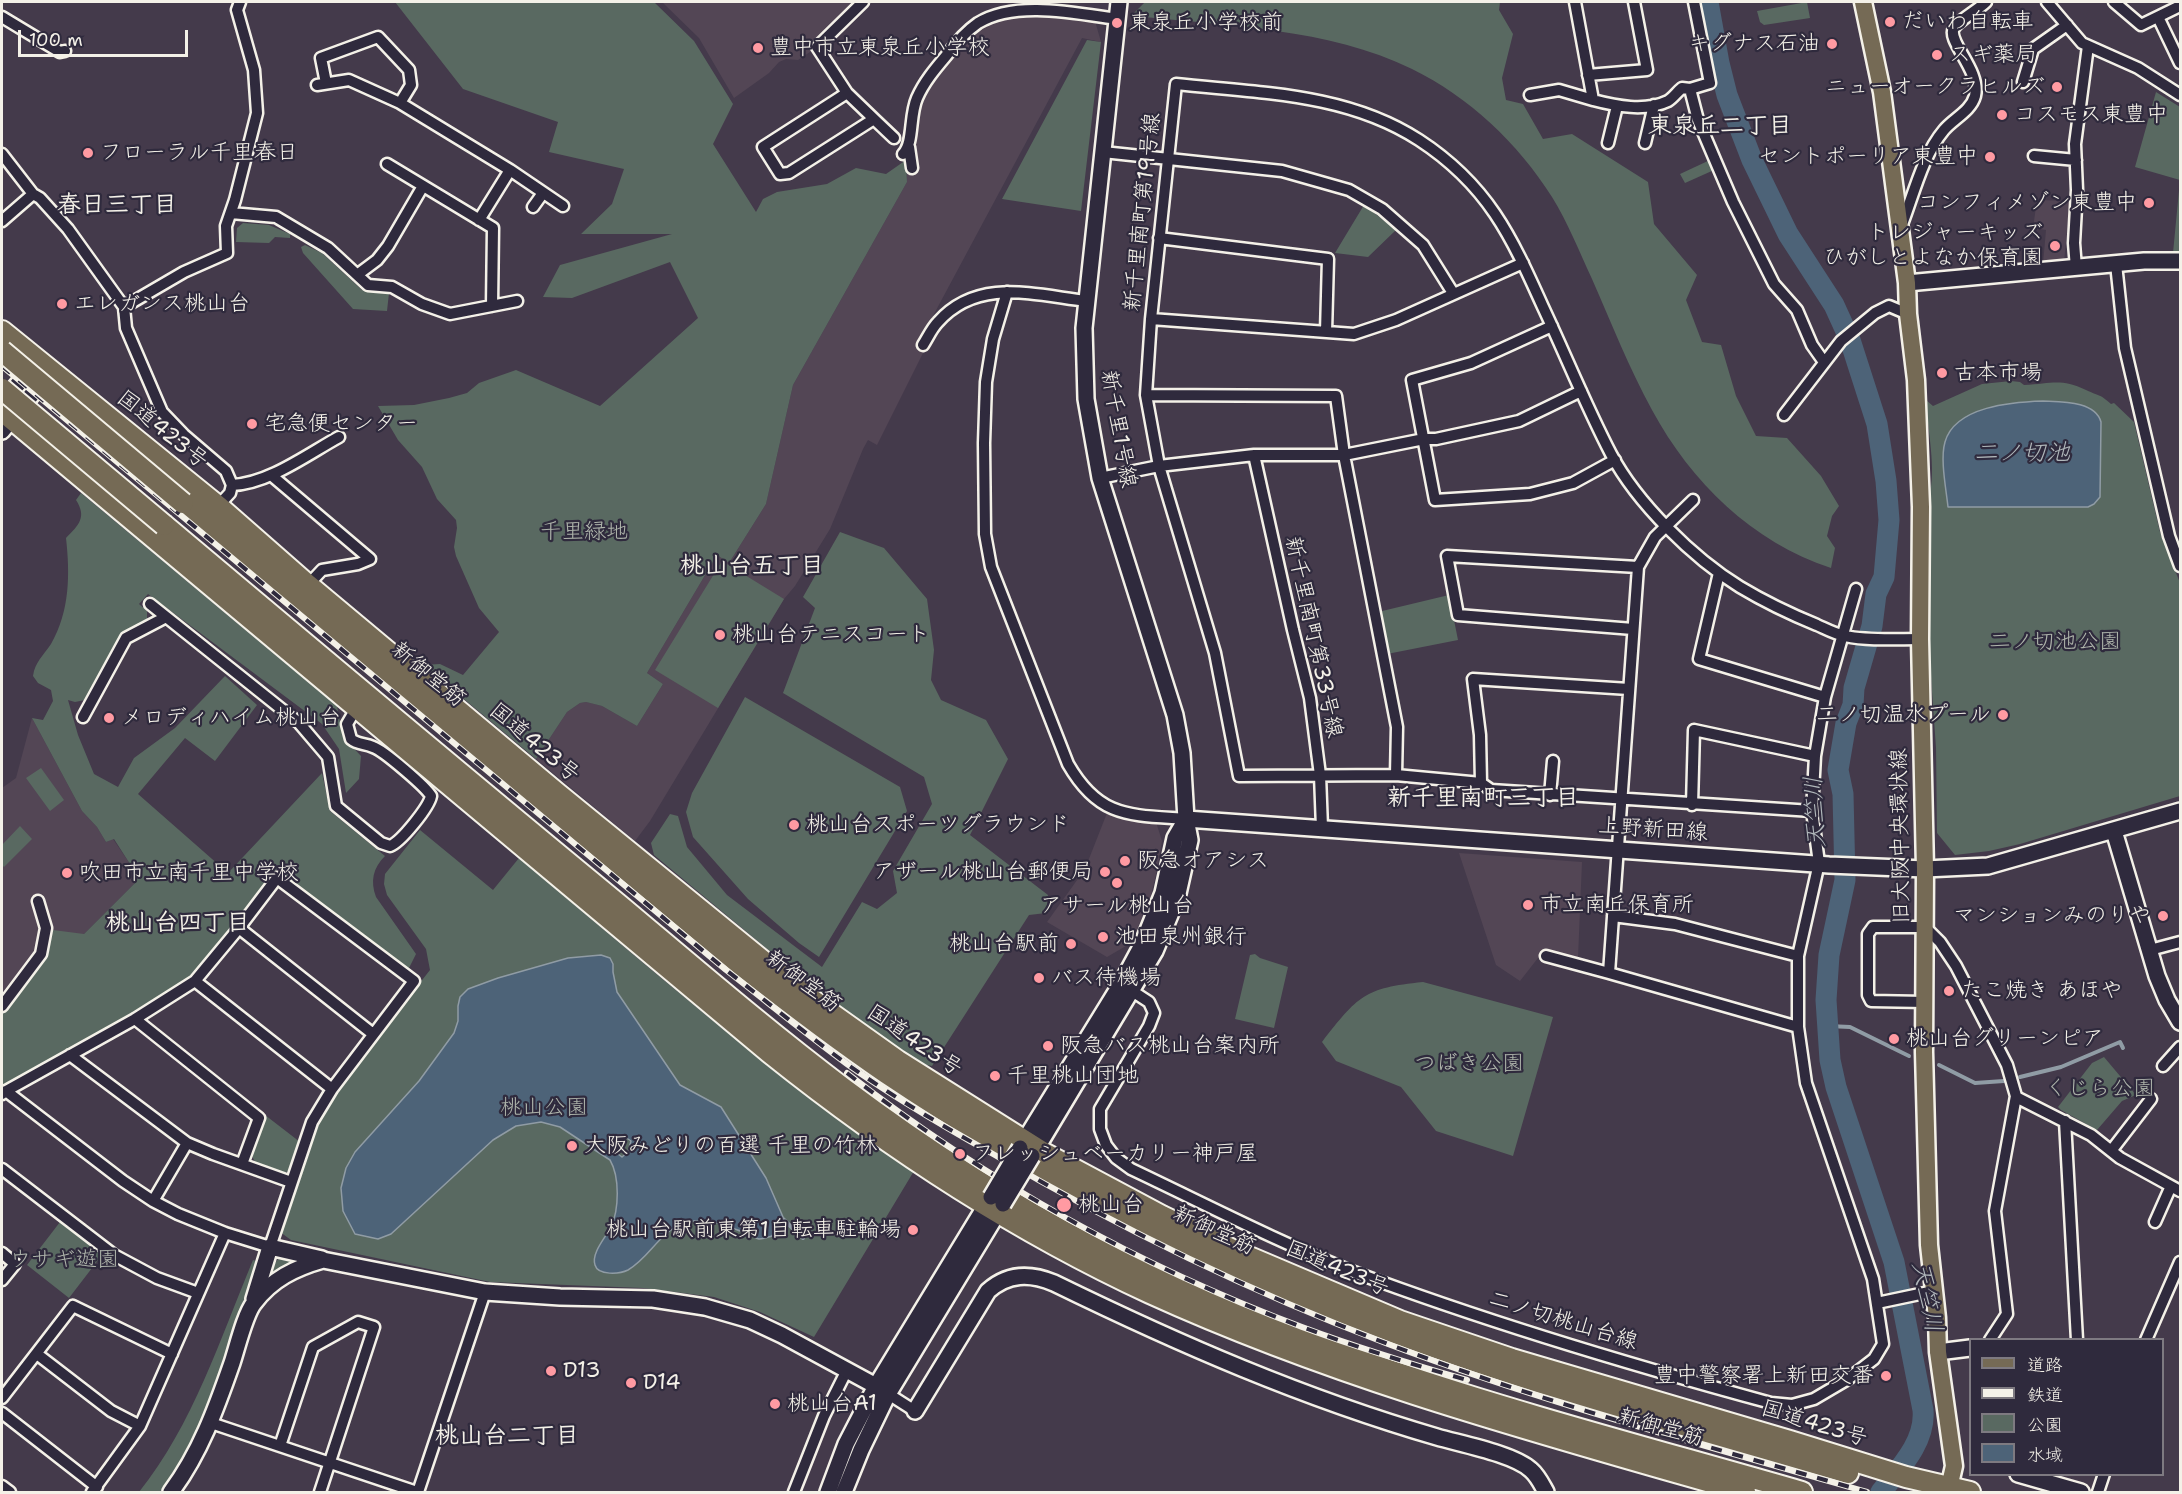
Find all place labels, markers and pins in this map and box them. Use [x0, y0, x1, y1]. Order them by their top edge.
place label: だいわ自転車 [1902, 9, 2034, 35]
place label: 東泉丘小学校前 [1129, 10, 1283, 36]
marker: だいわ自転車 [1883, 15, 1897, 29]
marker: 東泉丘小学校前 [1110, 16, 1124, 30]
place label: キグナス石油 [1688, 31, 1820, 57]
place label: 豊中市立東泉丘小学校 [770, 35, 990, 61]
marker: キグナス石油 [1825, 37, 1839, 51]
marker: 豊中市立東泉丘小学校 [751, 41, 765, 55]
place label: スギ薬局 [1949, 42, 2037, 68]
marker: スギ薬局 [1930, 48, 1944, 62]
place label: ニューオークラヒルズ [1825, 74, 2045, 100]
marker: ニューオークラヒルズ [2050, 80, 2064, 94]
place label: コスモス東豊中 [2014, 102, 2168, 128]
marker: コスモス東豊中 [1995, 108, 2009, 122]
place label: フローラル千里春日 [100, 140, 298, 166]
place label: セントポーリア東豊中 [1758, 144, 1978, 170]
marker: フローラル千里春日 [81, 146, 95, 160]
marker: セントポーリア東豊中 [1983, 150, 1997, 164]
place label: コンフィメゾン東豊中 [1917, 190, 2137, 216]
marker: コンフィメゾン東豊中 [2142, 196, 2156, 210]
place label: トレジャーキッズ ひがしとよなか保育園 [1823, 220, 2043, 272]
marker: トレジャーキッズ ひがしとよなか保育園 [2048, 239, 2062, 253]
place label: エレガンス桃山台 [74, 291, 250, 317]
marker: エレガンス桃山台 [55, 297, 69, 311]
place label: 古本市場 [1954, 360, 2042, 386]
marker: 古本市場 [1935, 366, 1949, 380]
place label: 宅急便センター [264, 411, 418, 437]
marker: 宅急便センター [245, 417, 259, 431]
place label: 桃山台テニスコート [732, 622, 930, 648]
marker: 桃山台テニスコート [713, 628, 727, 642]
place label: 二ノ切温水プール [1816, 702, 1991, 728]
place label: メロディハイム桃山台 [121, 705, 341, 731]
marker: 二ノ切温水プール [1996, 708, 2010, 722]
marker: メロディハイム桃山台 [102, 711, 116, 725]
place label: 桃山台スポーツグラウンド [806, 812, 1070, 838]
marker: 桃山台スポーツグラウンド [787, 818, 801, 832]
place label: 阪急オアシス [1137, 848, 1269, 874]
marker: 阪急オアシス [1118, 854, 1132, 868]
place label: アザール桃山台郵便局 [873, 859, 1093, 885]
place label: 吹田市立南千里中学校 [79, 860, 299, 886]
marker: アザール桃山台郵便局 [1098, 865, 1112, 879]
marker: 吹田市立南千里中学校 [60, 866, 74, 880]
marker: アサール桃山台 [1110, 876, 1124, 890]
place label: 市立南丘保育所 [1540, 892, 1694, 918]
place label: アサール桃山台 [1040, 893, 1194, 919]
marker: 市立南丘保育所 [1521, 898, 1535, 912]
place label: マンションみのりや [1953, 903, 2151, 929]
marker: マンションみのりや [2156, 909, 2170, 923]
place label: 池田泉州銀行 [1115, 924, 1247, 950]
marker: 池田泉州銀行 [1096, 930, 1110, 944]
place label: 桃山台駅前 [949, 931, 1059, 957]
marker: 桃山台駅前 [1064, 937, 1078, 951]
place label: バス待機場 [1051, 965, 1161, 991]
marker: バス待機場 [1032, 971, 1046, 985]
place label: たこ焼き あほや [1961, 978, 2123, 1004]
marker: たこ焼き あほや [1942, 984, 1956, 998]
place label: 桃山台グリーンピア [1906, 1026, 2104, 1052]
marker: 桃山台グリーンピア [1887, 1032, 1901, 1046]
place label: 阪急バス桃山台案内所 [1060, 1033, 1280, 1059]
marker: 阪急バス桃山台案内所 [1041, 1039, 1055, 1053]
place label: 千里桃山団地 [1007, 1063, 1139, 1089]
marker: 千里桃山団地 [988, 1069, 1002, 1083]
place label: 大阪みどりの百選 千里の竹林 [584, 1133, 878, 1159]
marker: 大阪みどりの百選 千里の竹林 [565, 1139, 579, 1153]
place label: フレッシュベーカリー神戸屋 [972, 1141, 1258, 1167]
marker: フレッシュベーカリー神戸屋 [953, 1147, 967, 1161]
place label: 桃山台 [1078, 1192, 1144, 1218]
marker: 桃山台 [1055, 1196, 1073, 1214]
place label: 桃山台駅前東第1自転車駐輪場 [606, 1217, 901, 1243]
marker: 桃山台駅前東第1自転車駐輪場 [906, 1223, 920, 1237]
place label: D13 [563, 1358, 601, 1384]
place label: 豊中警察署上新田交番 [1654, 1363, 1874, 1389]
marker: D13 [544, 1364, 558, 1378]
marker: 豊中警察署上新田交番 [1879, 1369, 1893, 1383]
place label: D14 [643, 1370, 681, 1396]
marker: D14 [624, 1376, 638, 1390]
place label: 桃山台A1 [787, 1391, 877, 1417]
marker: 桃山台A1 [768, 1397, 782, 1411]

